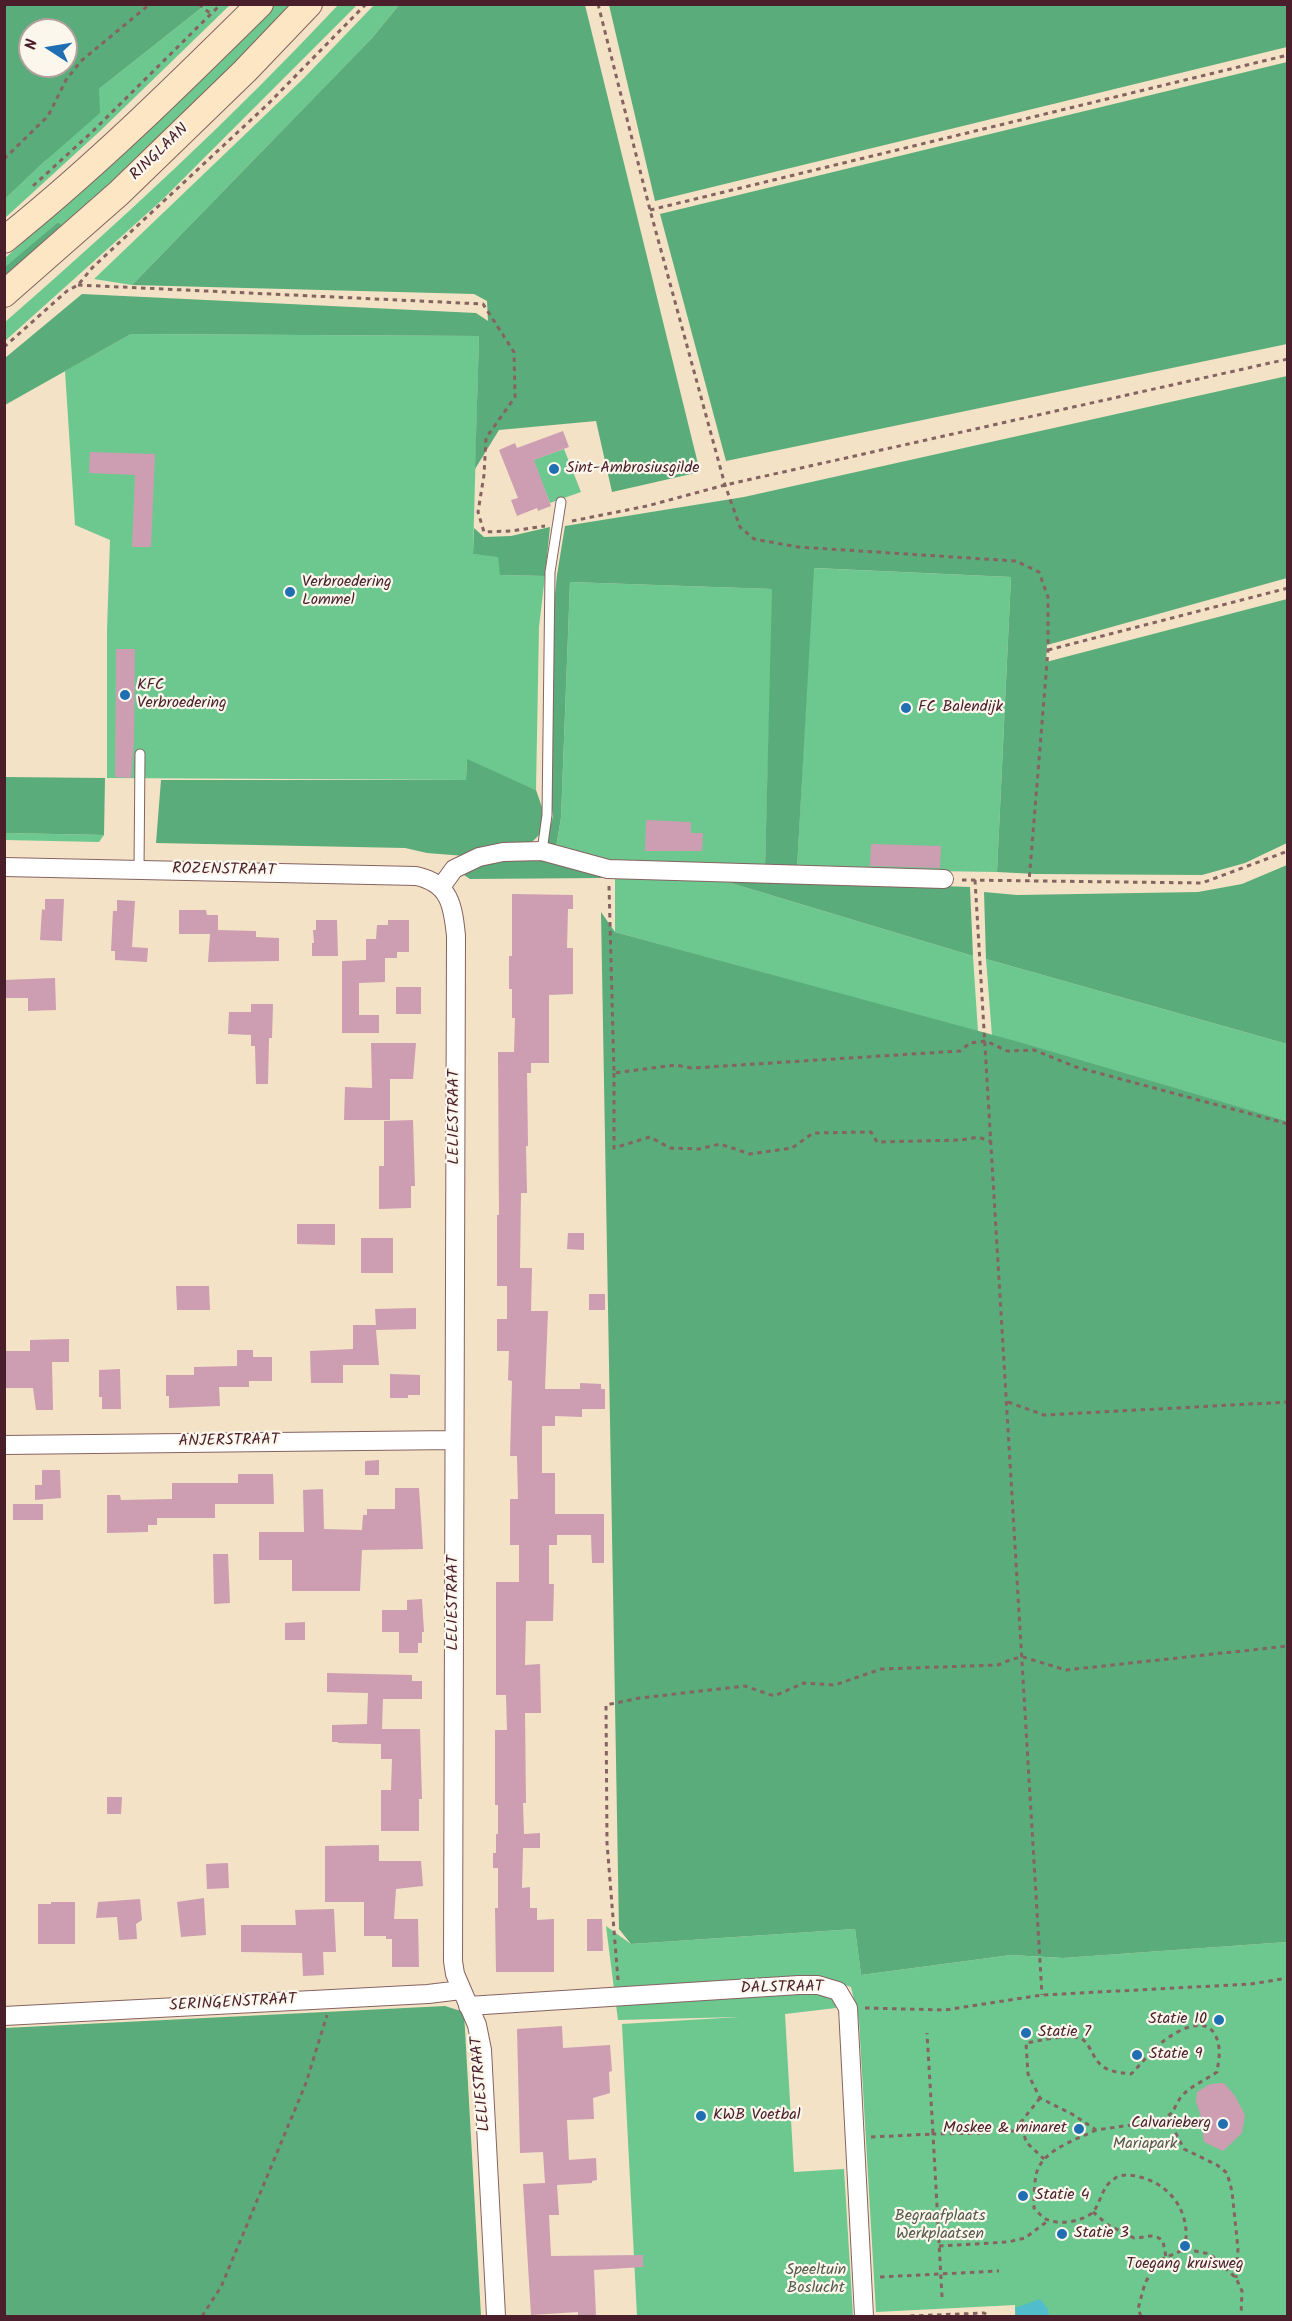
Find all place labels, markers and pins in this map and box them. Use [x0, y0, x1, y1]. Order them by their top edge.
place label: Sint-Ambrosiusgilde [566, 459, 699, 479]
marker: Sint-Ambrosiusgilde [547, 462, 561, 476]
place label: Verbroedering Lommel [302, 573, 392, 611]
marker: Verbroedering Lommel [283, 585, 297, 599]
place label: KFC Verbroedering [137, 676, 227, 714]
marker: KFC Verbroedering [118, 688, 132, 702]
place label: FC Balendijk [918, 698, 1003, 718]
marker: FC Balendijk [899, 701, 913, 715]
place label: Statie 10 [1148, 2010, 1207, 2030]
marker: Statie 10 [1212, 2013, 1226, 2027]
place label: Statie 7 [1038, 2023, 1091, 2043]
marker: Statie 7 [1019, 2026, 1033, 2040]
place label: Statie 9 [1149, 2045, 1203, 2065]
marker: Statie 9 [1130, 2048, 1144, 2062]
place label: KWB Voetbal [713, 2106, 801, 2126]
marker: KWB Voetbal [694, 2109, 708, 2123]
place label: Calvarieberg [1131, 2114, 1211, 2134]
marker: Calvarieberg [1216, 2117, 1230, 2131]
place label: Moskee & minaret [943, 2119, 1067, 2139]
marker: Moskee & minaret [1072, 2122, 1086, 2136]
place label: Statie 4 [1035, 2186, 1090, 2206]
marker: Statie 4 [1016, 2189, 1030, 2203]
place label: Statie 3 [1074, 2224, 1129, 2244]
marker: Statie 3 [1055, 2227, 1069, 2241]
marker: Toegang kruisweg [1178, 2239, 1192, 2253]
place label: Toegang kruisweg [1126, 2255, 1244, 2275]

